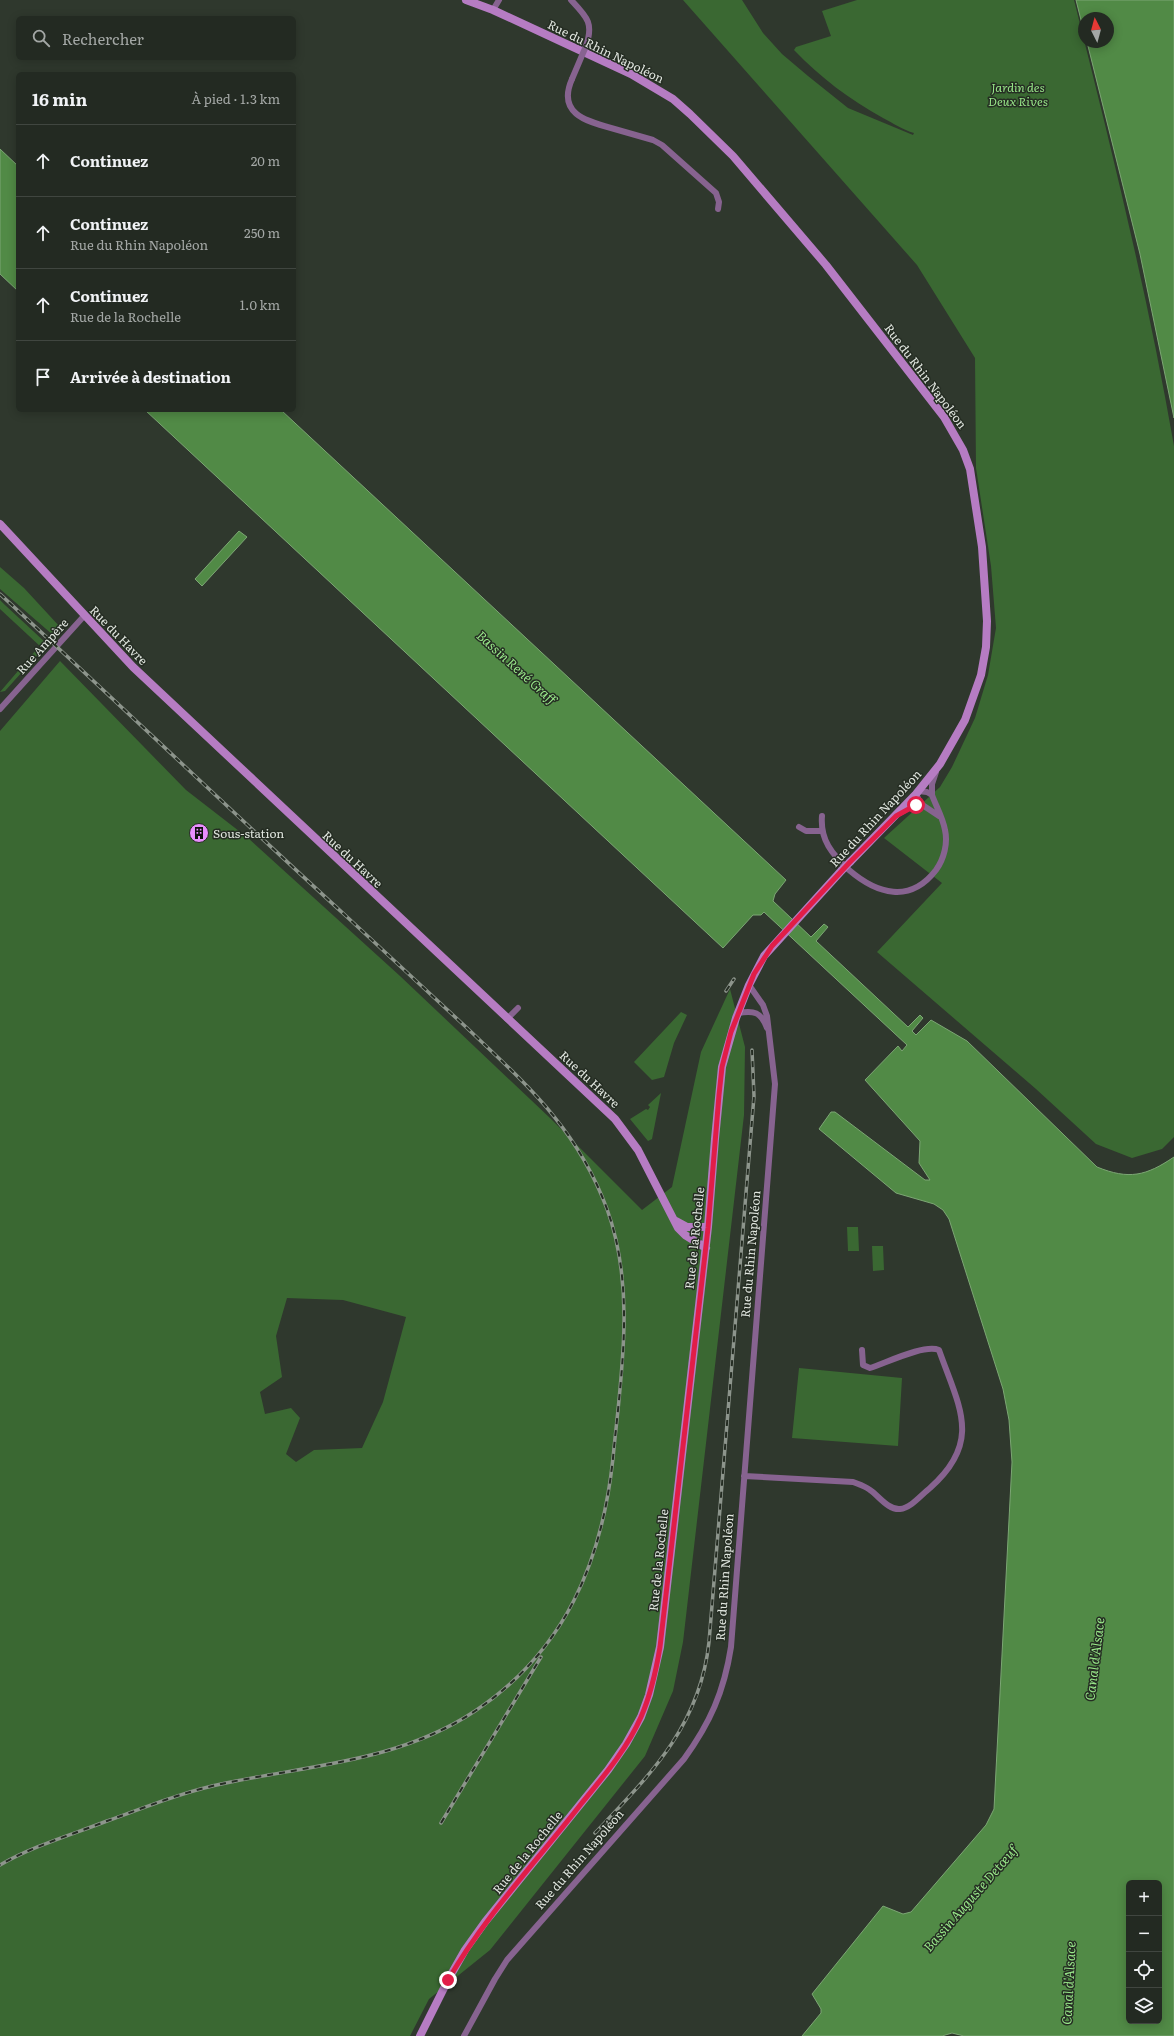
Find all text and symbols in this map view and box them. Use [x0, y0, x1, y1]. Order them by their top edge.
north arrow [1078, 12, 1114, 48]
street label: Rue du Rhin Napoléon [545, 15, 667, 87]
search box [16, 16, 296, 60]
icon: search [30, 27, 52, 49]
text: Rechercher [62, 27, 144, 50]
park label: Jardin des Deux Rives [988, 78, 1048, 110]
text: 16 min [32, 86, 87, 111]
text: À pied · 1.3 km [192, 89, 280, 108]
text: Continuez [70, 149, 148, 172]
icon: ahead [32, 150, 54, 172]
text: 20 m [251, 151, 280, 170]
text: Continuez [70, 212, 148, 235]
icon: ahead [32, 222, 54, 244]
text: 250 m [244, 223, 280, 242]
text: Rue du Rhin Napoléon [70, 235, 208, 254]
text: Continuez [70, 284, 148, 307]
icon: ahead [32, 294, 54, 316]
text: 1.0 km [240, 295, 280, 314]
text: Rue de la Rochelle [70, 307, 181, 326]
street label: Rue du Rhin Napoléon [880, 320, 972, 432]
text: Arrivée à destination [70, 365, 231, 388]
icon: arrive [32, 366, 54, 388]
street label: Rue du Havre [86, 601, 152, 669]
street label: Rue Ampère [12, 614, 72, 678]
water label: Bassin René Graff [473, 626, 563, 710]
street label: Rue du Rhin Napoléon [825, 765, 925, 871]
route start [907, 796, 925, 814]
building icon: Sous-station [188, 822, 210, 844]
place label: Sous-station [213, 824, 284, 842]
street label: Rue du Havre [319, 826, 387, 892]
street label: Rue du Havre [556, 1046, 624, 1112]
street label: Rue de la Rochelle [680, 1186, 708, 1290]
street label: Rue du Rhin Napoléon [735, 1190, 765, 1318]
street label: Rue de la Rochelle [644, 1508, 672, 1612]
street label: Rue du Rhin Napoléon [711, 1513, 737, 1641]
water label: Canal d'Alsace [1079, 1616, 1109, 1702]
street label: Rue du Rhin Napoléon [530, 1805, 628, 1913]
street label: Rue de la Rochelle [488, 1807, 566, 1897]
water label: Bassin Auguste Detœuf [918, 1839, 1023, 1955]
map controls [1126, 1880, 1162, 2024]
button: + [1126, 1880, 1162, 1916]
button: − [1126, 1916, 1162, 1952]
water label: Canal d'Alsace [1056, 1941, 1080, 2025]
button: locate [1126, 1952, 1162, 1988]
route end [439, 1971, 457, 1989]
button: layers [1126, 1988, 1162, 2024]

